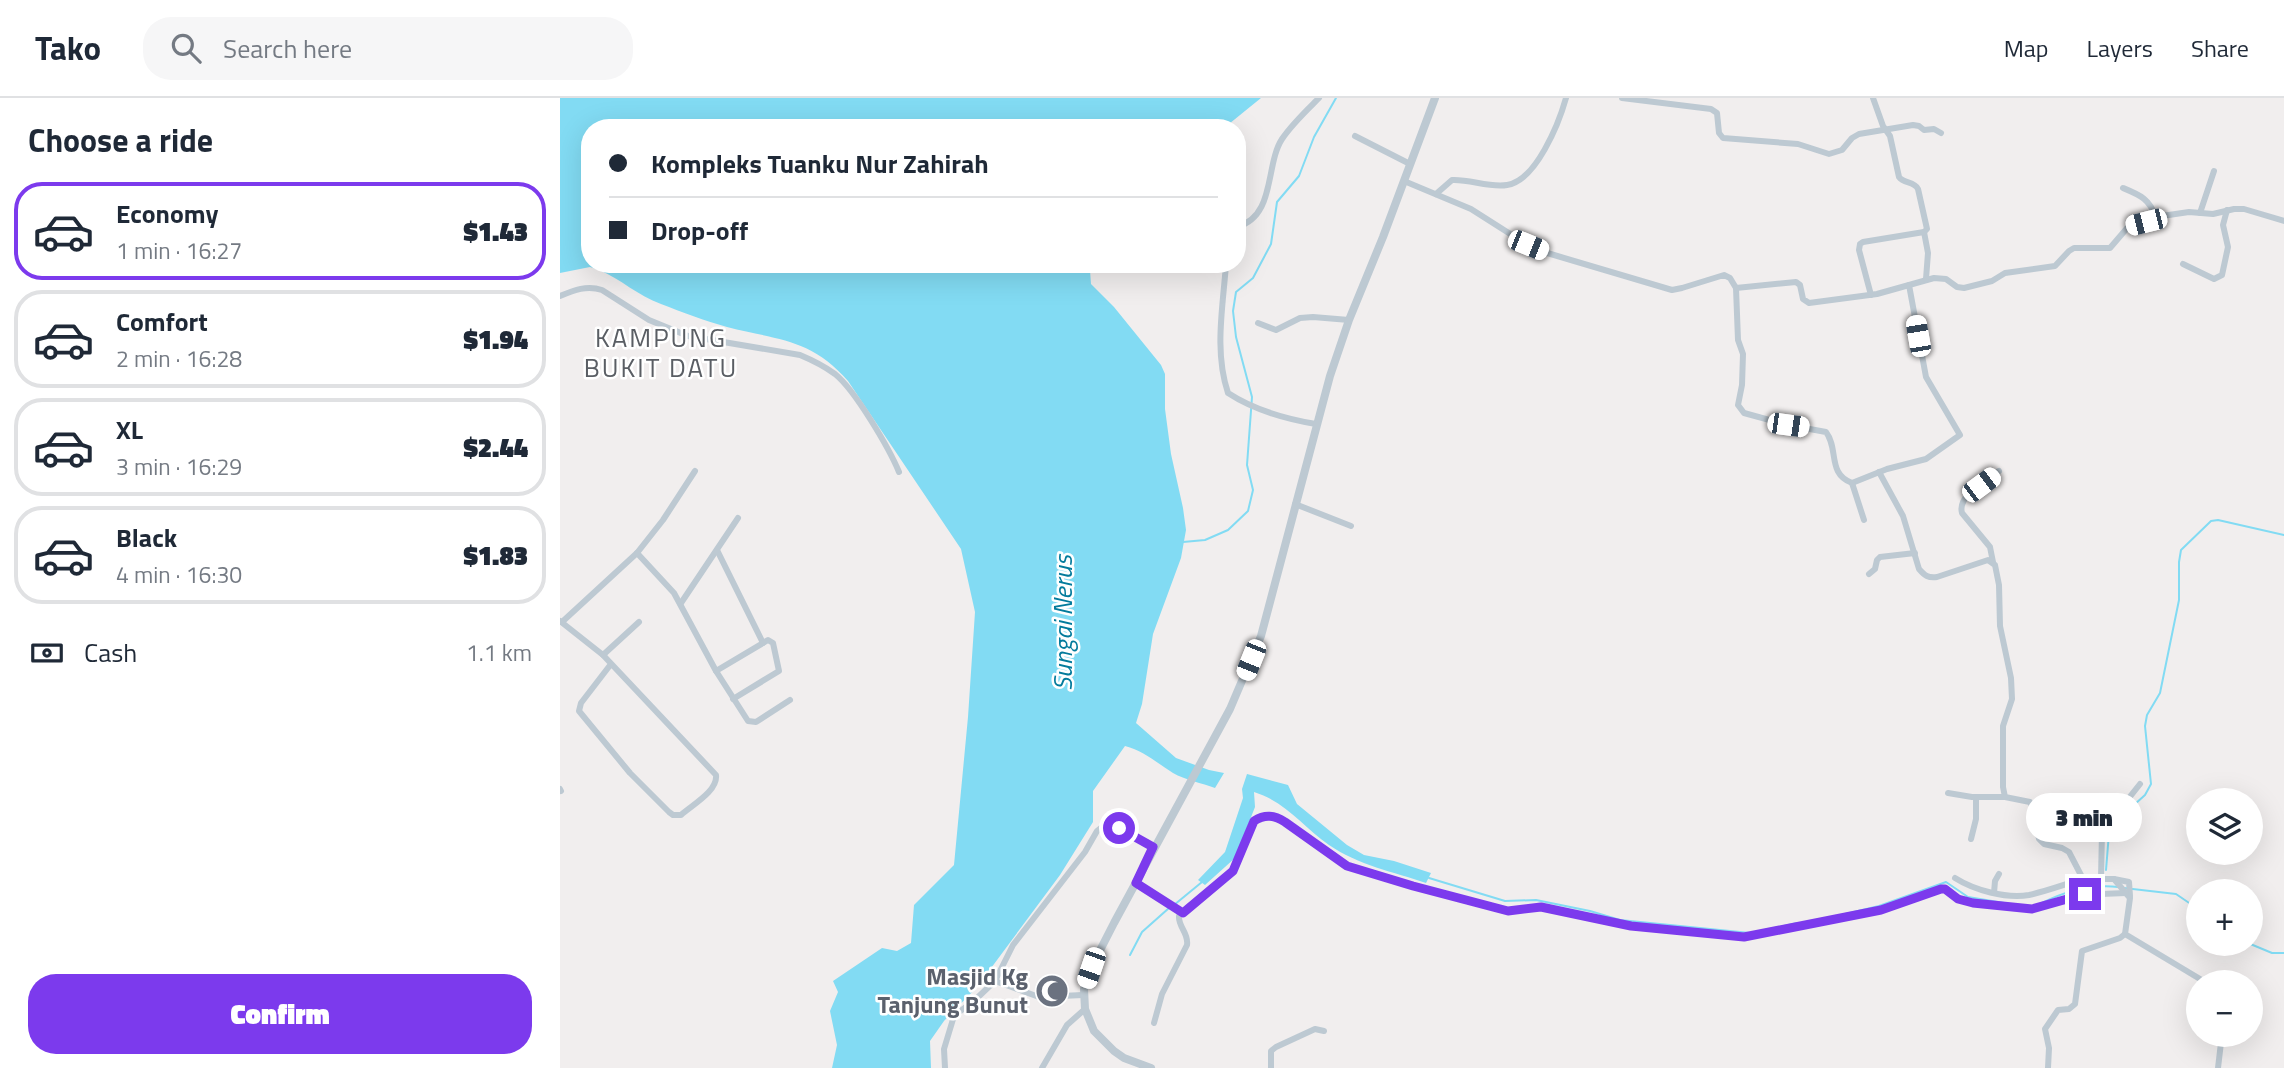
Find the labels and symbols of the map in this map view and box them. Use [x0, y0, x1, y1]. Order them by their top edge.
car [2124, 207, 2169, 237]
car [1505, 227, 1552, 263]
car [1905, 313, 1932, 359]
district label: KAMPUNG BUKIT DATU [584, 318, 738, 387]
car [1766, 412, 1811, 438]
car [1958, 464, 2005, 506]
water label: Sungai Nerus [1043, 553, 1082, 691]
car [1234, 637, 1269, 683]
callout: 3 min [2027, 792, 2143, 842]
route start [1103, 812, 1135, 844]
route end [2069, 878, 2101, 910]
car [1075, 945, 1108, 991]
place label: Masjid Kg Tanjung Bunut [878, 958, 1028, 1022]
mosque icon: Masjid Kg Tanjung Bunut [1033, 972, 1071, 1010]

